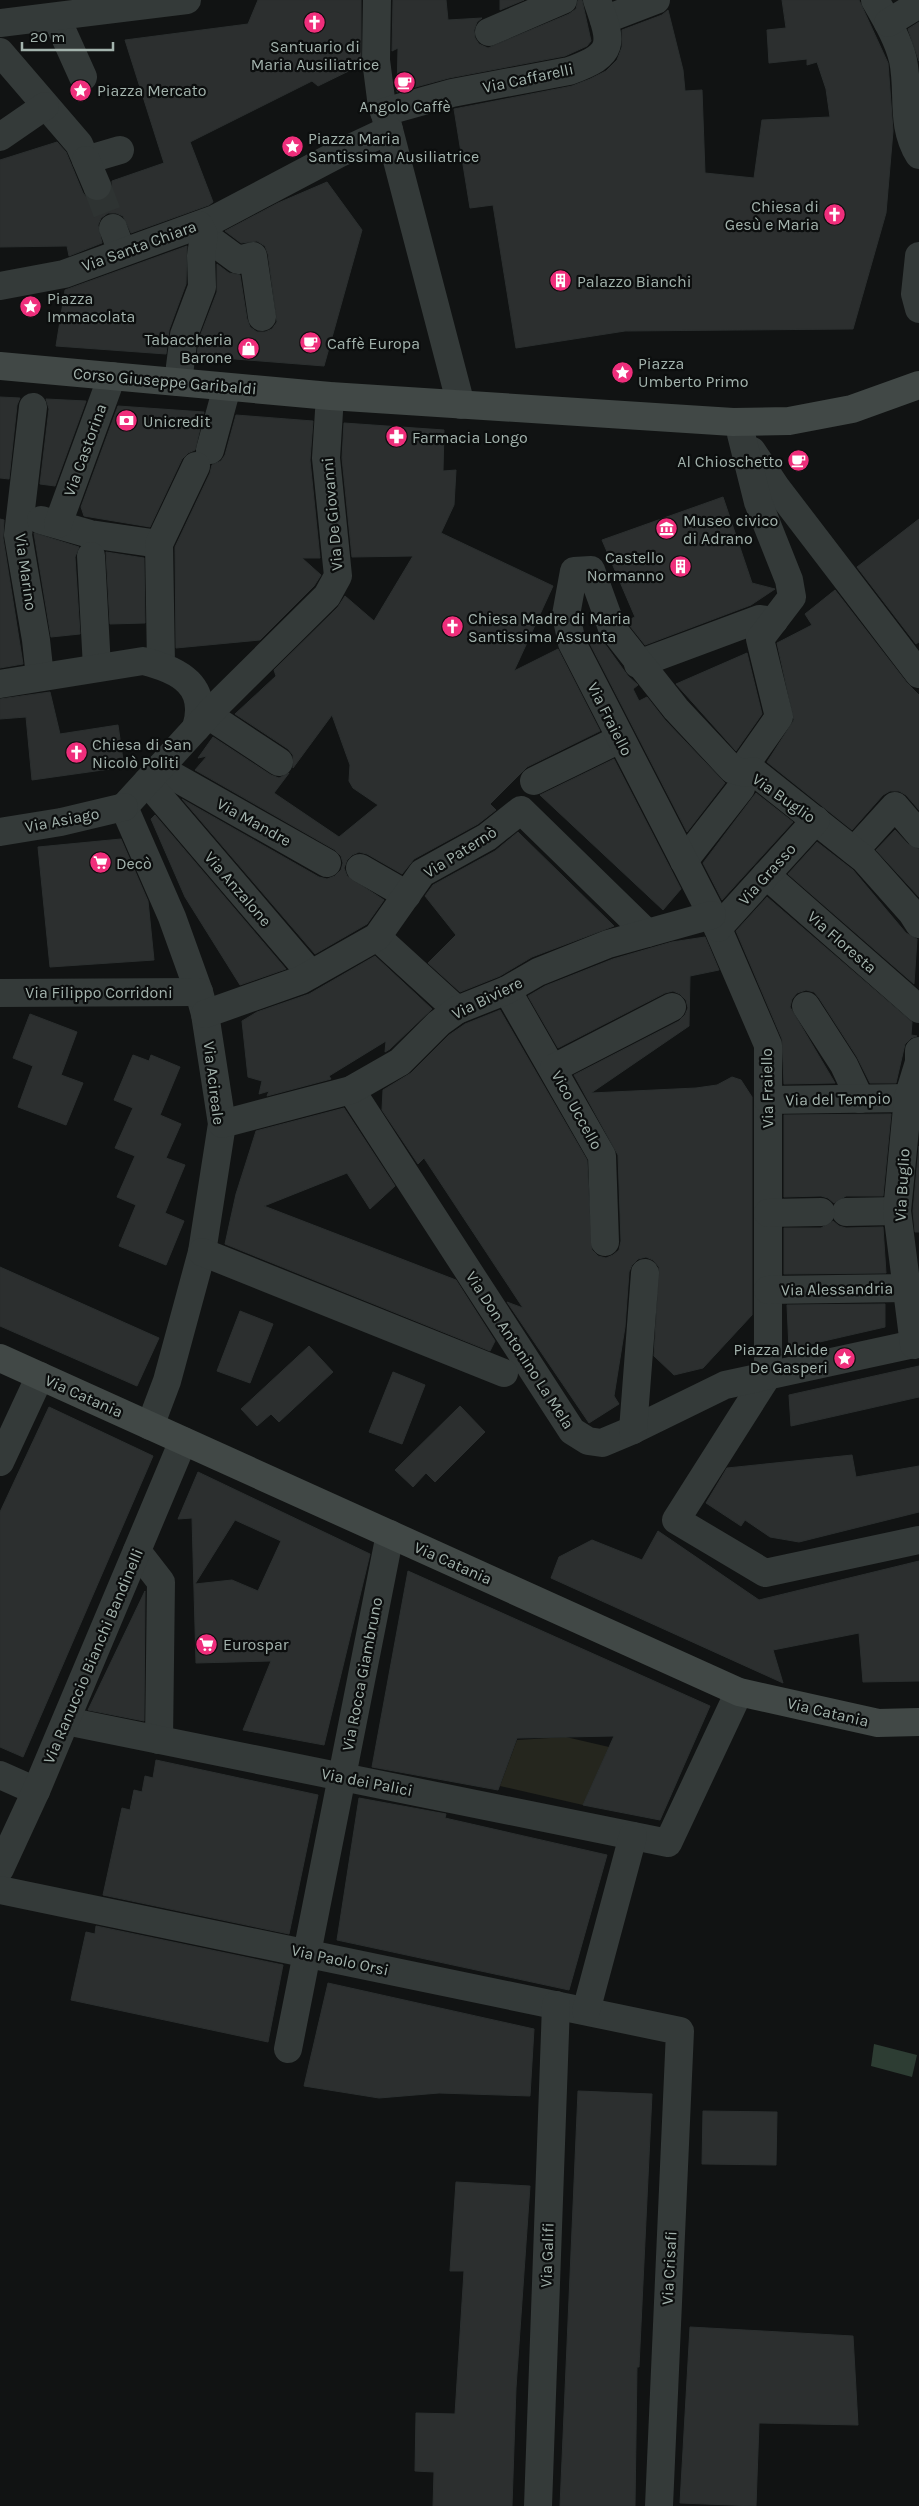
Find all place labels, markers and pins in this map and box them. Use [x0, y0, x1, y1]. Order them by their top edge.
church icon: Santuario di Maria Ausiliatrice [303, 10, 327, 34]
place label: Santuario di Maria Ausiliatrice [251, 37, 379, 74]
cafe icon: Angolo Caffè [393, 70, 417, 94]
place icon: Piazza Mercato [69, 78, 93, 102]
place label: Piazza Mercato [97, 81, 207, 100]
place label: Angolo Caffè [359, 97, 451, 116]
place label: Piazza Maria Santissima Ausiliatrice [308, 129, 479, 166]
place icon: Piazza Maria Santissima Ausiliatrice [280, 135, 304, 159]
place label: Chiesa di Gesù e Maria [725, 197, 819, 234]
church icon: Chiesa di Gesù e Maria [823, 203, 847, 227]
building icon: Palazzo Bianchi [549, 269, 573, 293]
place label: Palazzo Bianchi [577, 272, 692, 291]
place label: Piazza Immacolata [47, 289, 135, 326]
place icon: Piazza Immacolata [19, 295, 43, 319]
place label: Tabaccheria Barone [145, 330, 232, 367]
cafe icon: Caffè Europa [299, 331, 323, 355]
place label: Caffè Europa [327, 334, 420, 353]
shop icon: Tabaccheria Barone [236, 336, 260, 360]
place label: Piazza Umberto Primo [638, 354, 749, 391]
place icon: Piazza Umberto Primo [610, 360, 634, 384]
bank icon: Unicredit [115, 409, 139, 433]
place label: Unicredit [143, 412, 210, 431]
pharmacy icon: Farmacia Longo [384, 425, 408, 449]
place label: Farmacia Longo [412, 428, 528, 447]
cafe icon: Al Chioschetto [787, 449, 811, 473]
place label: Al Chioschetto [677, 452, 783, 471]
place label: Museo civico di Adrano [683, 511, 778, 548]
museum icon: Museo civico di Adrano [655, 517, 679, 541]
place label: Castello Normanno [587, 548, 664, 585]
building icon: Castello Normanno [668, 554, 692, 578]
place label: Chiesa Madre di Maria Santissima Assunta [468, 609, 631, 646]
church icon: Chiesa Madre di Maria Santissima Assunta [440, 615, 464, 639]
place label: Chiesa di San Nicolò Politi [92, 735, 192, 772]
church icon: Chiesa di San Nicolò Politi [64, 741, 88, 765]
supermarket icon: Decò [88, 851, 112, 875]
place label: Decò [116, 854, 152, 873]
place label: Piazza Alcide De Gasperi [733, 1340, 828, 1377]
place icon: Piazza Alcide De Gasperi [832, 1346, 856, 1370]
supermarket icon: Eurospar [195, 1632, 219, 1656]
place label: Eurospar [223, 1635, 289, 1654]

